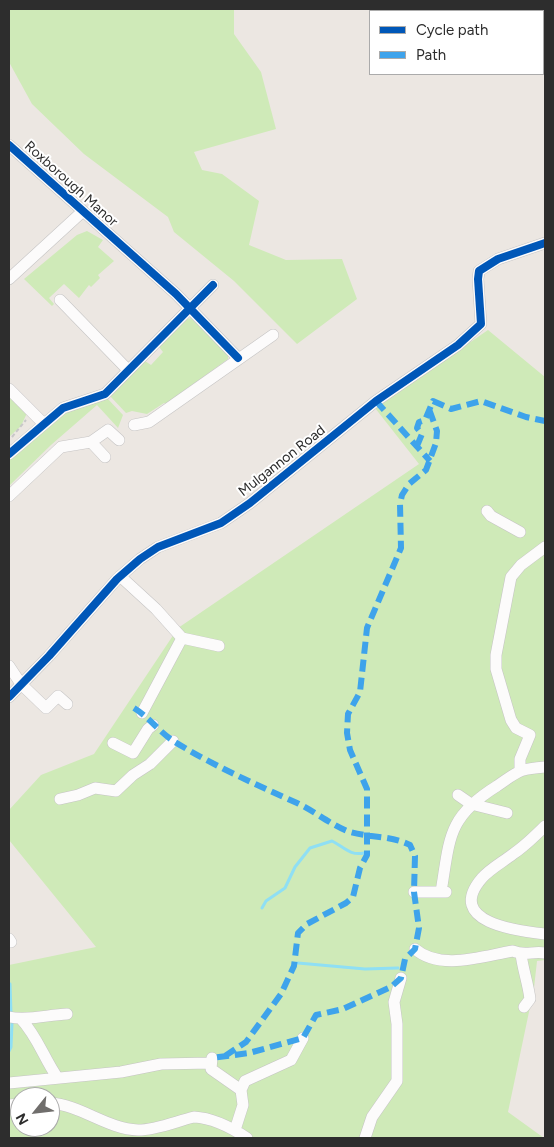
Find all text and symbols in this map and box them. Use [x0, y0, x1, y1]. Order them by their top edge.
legend [369, 10, 544, 75]
text: Cycle path [416, 21, 488, 39]
text: Path [416, 46, 446, 64]
street label: Roxborough Manor [21, 138, 121, 230]
street label: Mulgannon Road [235, 422, 329, 500]
north arrow [10, 1087, 60, 1137]
text: N [12, 1110, 32, 1128]

